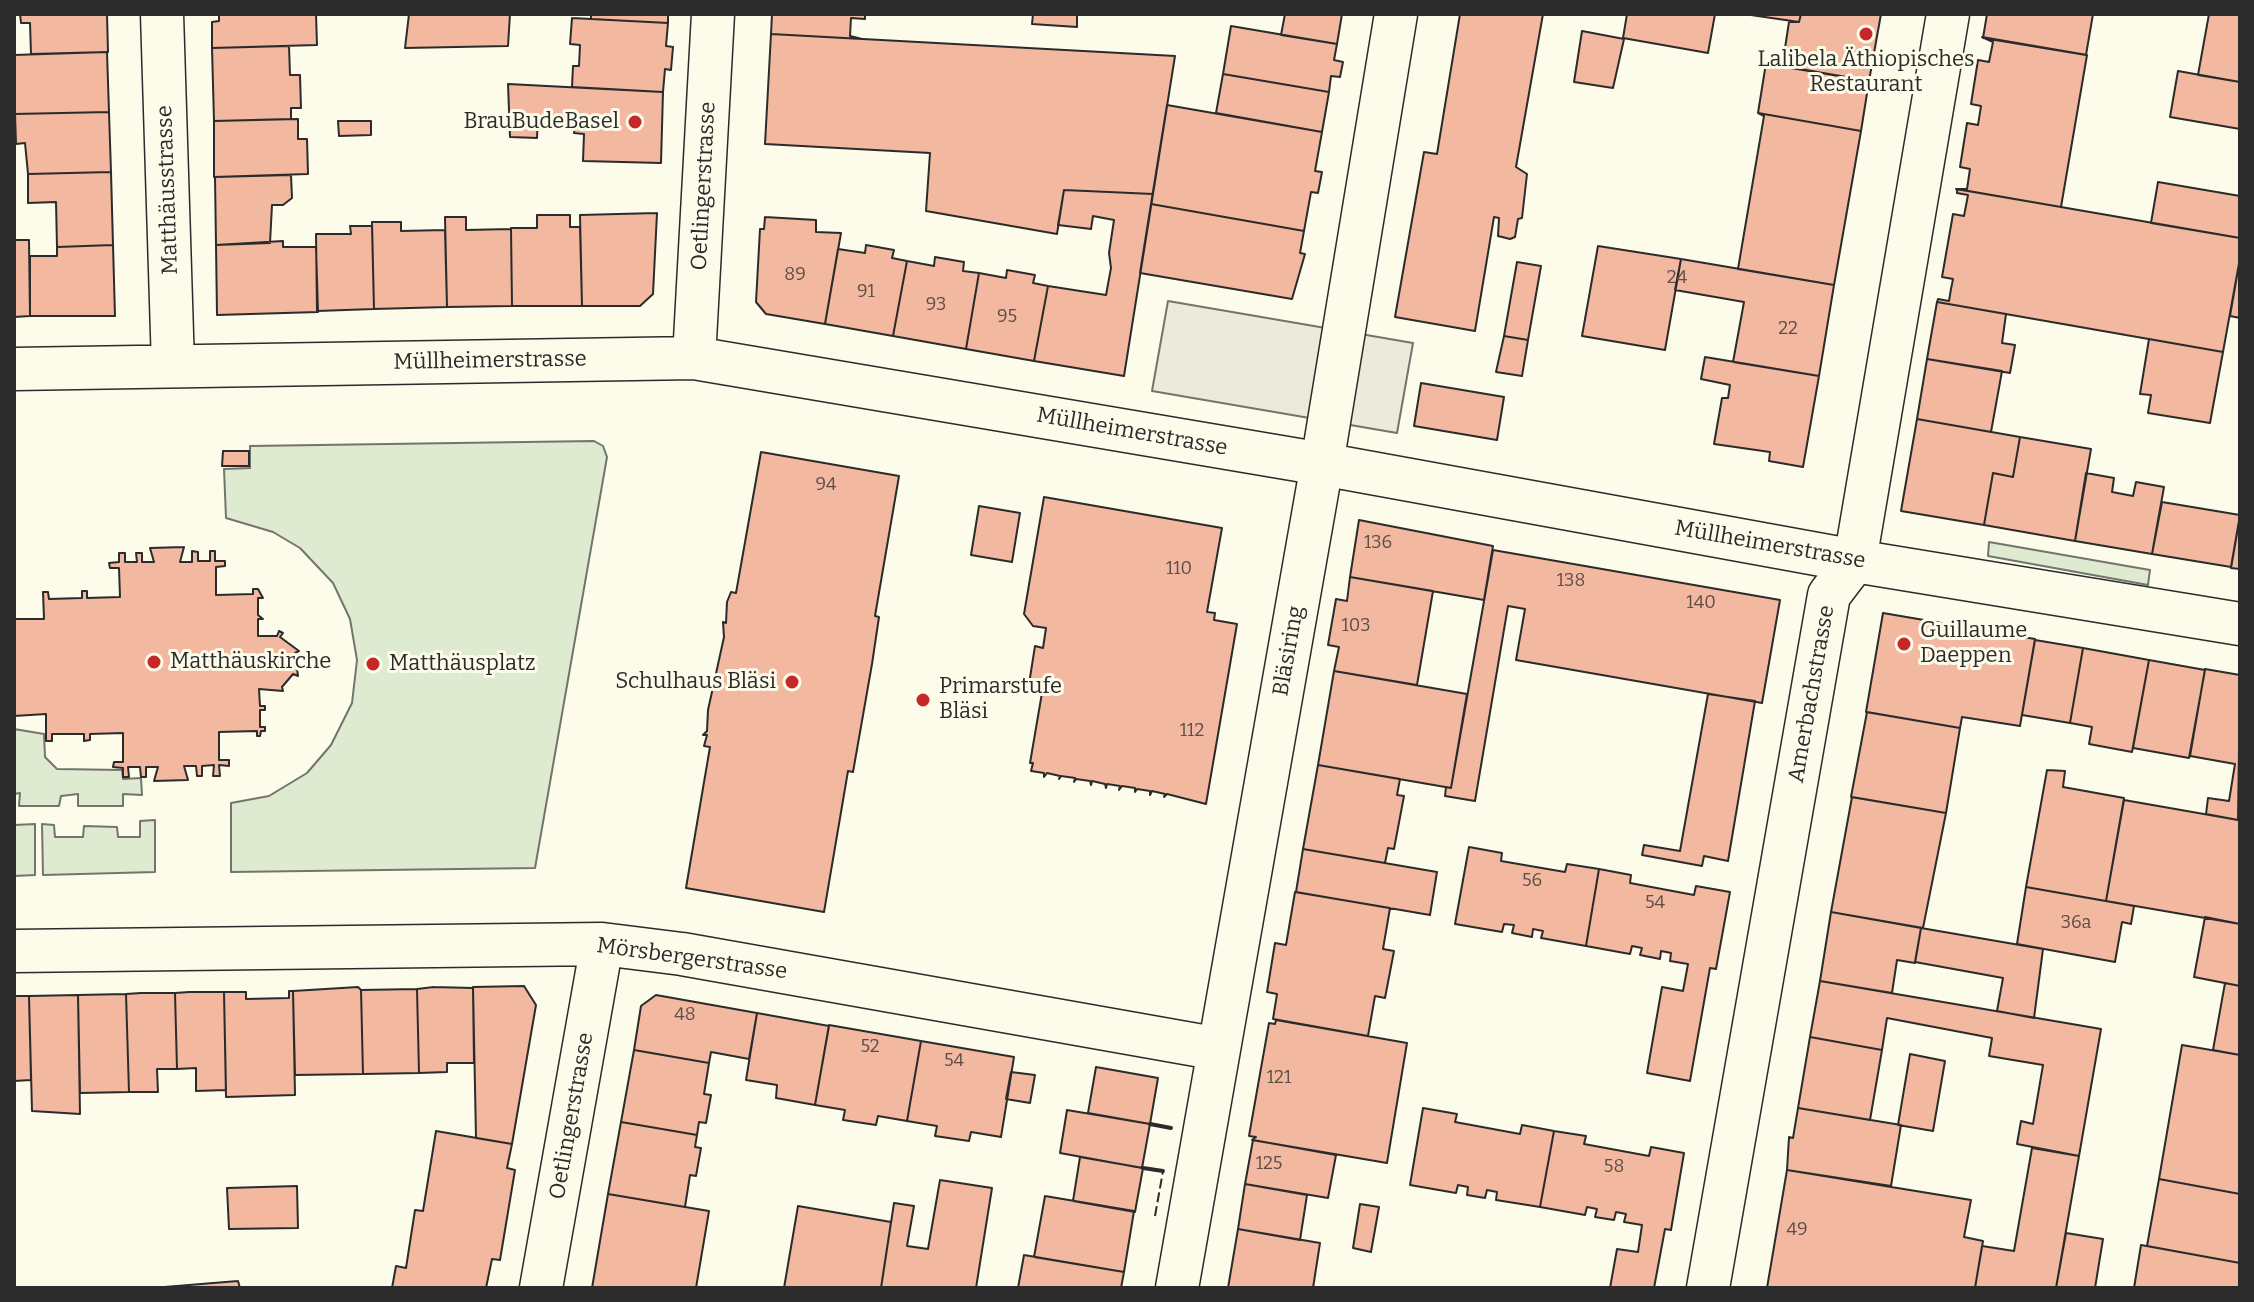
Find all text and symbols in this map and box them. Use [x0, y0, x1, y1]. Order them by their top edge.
marker: Lalibela Äthiopisches Restaurant [1857, 25, 1875, 43]
place label: Lalibela Äthiopisches Restaurant [1758, 47, 1974, 98]
street label: Oetlingerstrasse [686, 101, 722, 271]
street label: Matthäusstrasse [152, 105, 184, 275]
place label: BrauBudeBasel [463, 109, 619, 135]
marker: BrauBudeBasel [626, 113, 644, 131]
house number: 89 [784, 264, 806, 286]
house number: 24 [1667, 267, 1687, 289]
house number: 91 [857, 281, 875, 303]
house number: 93 [926, 294, 946, 316]
house number: 95 [997, 306, 1017, 328]
house number: 22 [1778, 318, 1798, 340]
street label: Müllheimerstrasse [393, 346, 587, 376]
street label: Müllheimerstrasse [1035, 402, 1229, 462]
house number: 94 [815, 474, 837, 496]
street label: Müllheimerstrasse [1673, 515, 1867, 575]
house number: 136 [1364, 532, 1392, 554]
house number: 110 [1166, 558, 1192, 580]
house number: 138 [1557, 570, 1585, 592]
house number: 140 [1686, 592, 1716, 614]
street label: Amerbachstrasse [1783, 603, 1841, 785]
street label: Bläsiring [1268, 604, 1310, 698]
house number: 103 [1341, 615, 1371, 637]
place label: Guillaume Daeppen [1920, 618, 2027, 670]
marker: Guillaume Daeppen [1895, 635, 1913, 653]
place label: Matthäuskirche [170, 649, 331, 675]
place label: Matthäusplatz [389, 651, 536, 677]
marker: Matthäuskirche [145, 653, 163, 671]
marker: Matthäusplatz [364, 655, 382, 673]
place label: Schulhaus Bläsi [615, 669, 776, 695]
marker: Schulhaus Bläsi [783, 673, 801, 691]
place label: Primarstufe Bläsi [939, 674, 1062, 726]
marker: Primarstufe Bläsi [914, 691, 932, 709]
house number: 112 [1180, 720, 1204, 742]
house number: 56 [1522, 870, 1542, 892]
house number: 54 [1645, 892, 1665, 914]
house number: 36a [2061, 912, 2091, 934]
street label: Mörsbergerstrasse [595, 933, 789, 985]
house number: 48 [674, 1004, 696, 1026]
street label: Oetlingerstrasse [544, 1031, 600, 1201]
house number: 52 [860, 1036, 880, 1058]
house number: 54 [944, 1050, 964, 1072]
house number: 121 [1267, 1067, 1291, 1089]
house number: 125 [1256, 1153, 1282, 1175]
house number: 58 [1604, 1156, 1624, 1178]
house number: 49 [1786, 1219, 1808, 1241]

